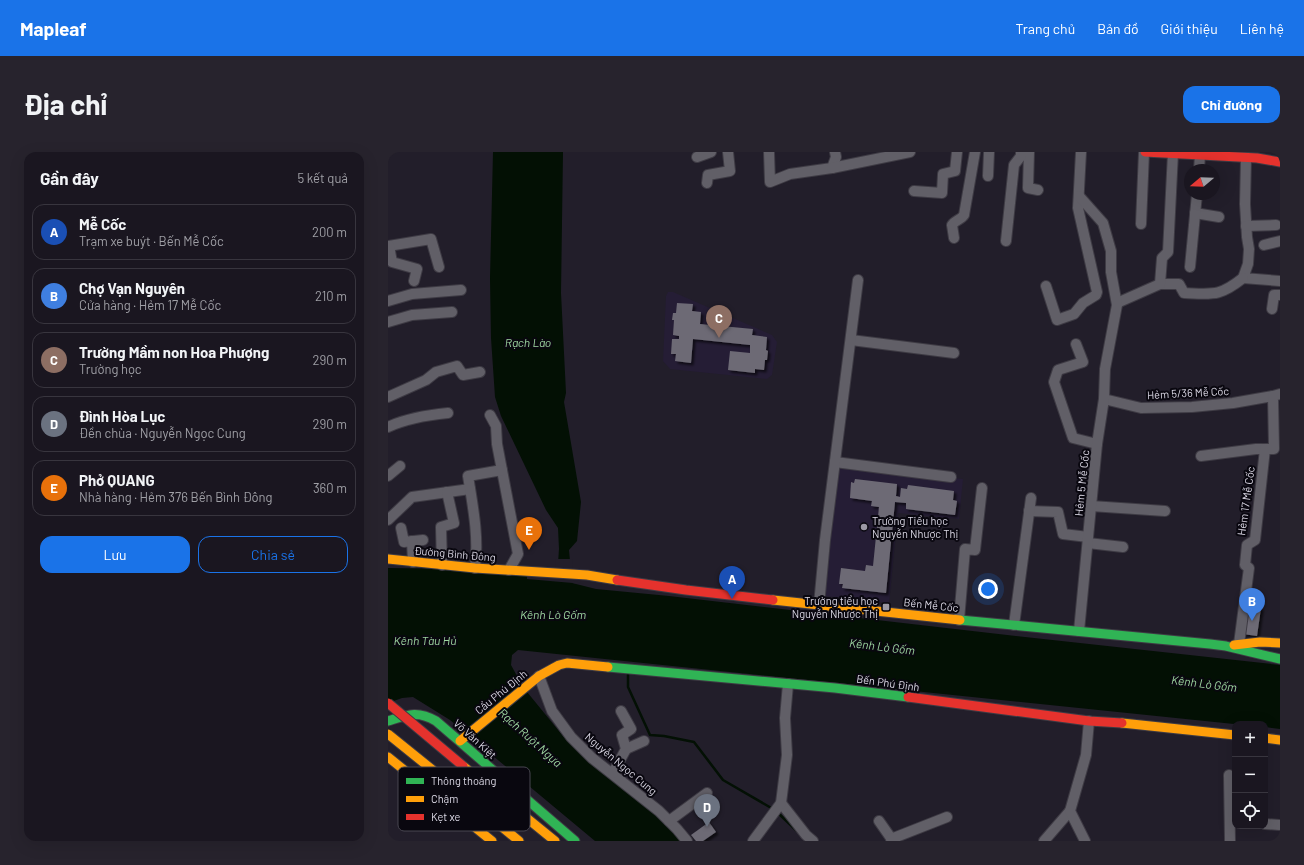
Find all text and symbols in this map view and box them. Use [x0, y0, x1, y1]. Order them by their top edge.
text: Mapleaf [20, 17, 87, 40]
text: Trang chủ [1016, 20, 1075, 37]
text: Bản đồ [1097, 20, 1139, 37]
text: Giới thiệu [1161, 20, 1218, 37]
text: Liên hệ [1240, 20, 1284, 37]
button: Chỉ đường [1183, 86, 1280, 123]
text: Địa chỉ [24, 87, 107, 121]
north arrow [1184, 164, 1220, 200]
text: Gần đây [40, 168, 99, 188]
text: 5 kết quả [298, 170, 348, 186]
text: Mễ Cốc [79, 215, 126, 233]
text: A [50, 224, 58, 240]
text: 200 m [312, 224, 347, 240]
text: Trạm xe buýt · Bến Mễ Cốc [79, 233, 224, 249]
text: Chợ Vạn Nguyên [79, 279, 185, 297]
text: B [50, 288, 58, 304]
text: 210 m [315, 288, 347, 304]
text: Cửa hàng · Hẻm 17 Mễ Cốc [79, 297, 221, 313]
pin: C [706, 305, 732, 338]
water label: Rạch Lào [505, 335, 551, 349]
text: Trường Mầm non Hoa Phượng [79, 343, 269, 361]
text: C [50, 352, 58, 368]
text: 290 m [313, 352, 347, 368]
text: Trường học [79, 361, 142, 377]
street label: Hẻm 5/36 Mễ Cốc [1147, 384, 1230, 401]
text: Đình Hòa Lục [79, 407, 165, 425]
text: D [50, 416, 58, 432]
text: 290 m [313, 416, 347, 432]
text: Đền chùa · Nguyễn Ngọc Cung [79, 425, 246, 441]
street label: Hẻm 5 Mễ Cốc [1072, 449, 1091, 517]
street label: Hẻm 17 Mễ Cốc [1234, 465, 1257, 536]
text: Phở QUANG [79, 471, 155, 489]
text: E [50, 480, 58, 496]
text: 360 m [313, 480, 347, 496]
text: Nhà hàng · Hẻm 376 Bến Bình Đông [79, 489, 272, 505]
place label: Trường Tiểu học Nguyễn Nhược Thị [872, 514, 958, 540]
pin: E [516, 517, 542, 550]
marker: Trường Tiểu học Nguyễn Nhược Thị [859, 522, 869, 532]
button: Lưu [40, 536, 190, 573]
button: Chia sẻ [198, 536, 348, 573]
street label: Đường Bình Đông [414, 543, 496, 564]
pin: A [719, 566, 745, 599]
your location [978, 579, 998, 599]
pin: B [1239, 588, 1265, 621]
place label: Trường tiểu học Nguyễn Nhược Thị [792, 594, 878, 620]
street label: Bến Mễ Cốc [903, 595, 959, 614]
marker: Trường tiểu học Nguyễn Nhược Thị [881, 602, 891, 612]
water label: Kênh Lò Gốm [520, 607, 586, 621]
water label: Kênh Tàu Hủ [394, 633, 456, 647]
water label: Kênh Lò Gốm [848, 635, 916, 657]
street label: Cầu Phú Định [472, 667, 529, 717]
street label: Bến Phú Định [856, 672, 921, 693]
water label: Kênh Lò Gốm [1170, 672, 1238, 694]
water label: Rạch Ruột Ngựa [496, 705, 565, 769]
street label: Võ Văn Kiệt [451, 716, 499, 761]
map controls [1232, 721, 1268, 829]
button: + [1232, 721, 1268, 757]
street label: Nguyễn Ngọc Cung [583, 730, 660, 797]
button: − [1232, 757, 1268, 793]
legend [398, 767, 530, 831]
text: Thông thoáng [431, 774, 496, 787]
text: Chậm [431, 792, 458, 805]
button: locate [1232, 793, 1268, 829]
pin: D [694, 794, 720, 827]
text: Kẹt xe [431, 810, 461, 823]

